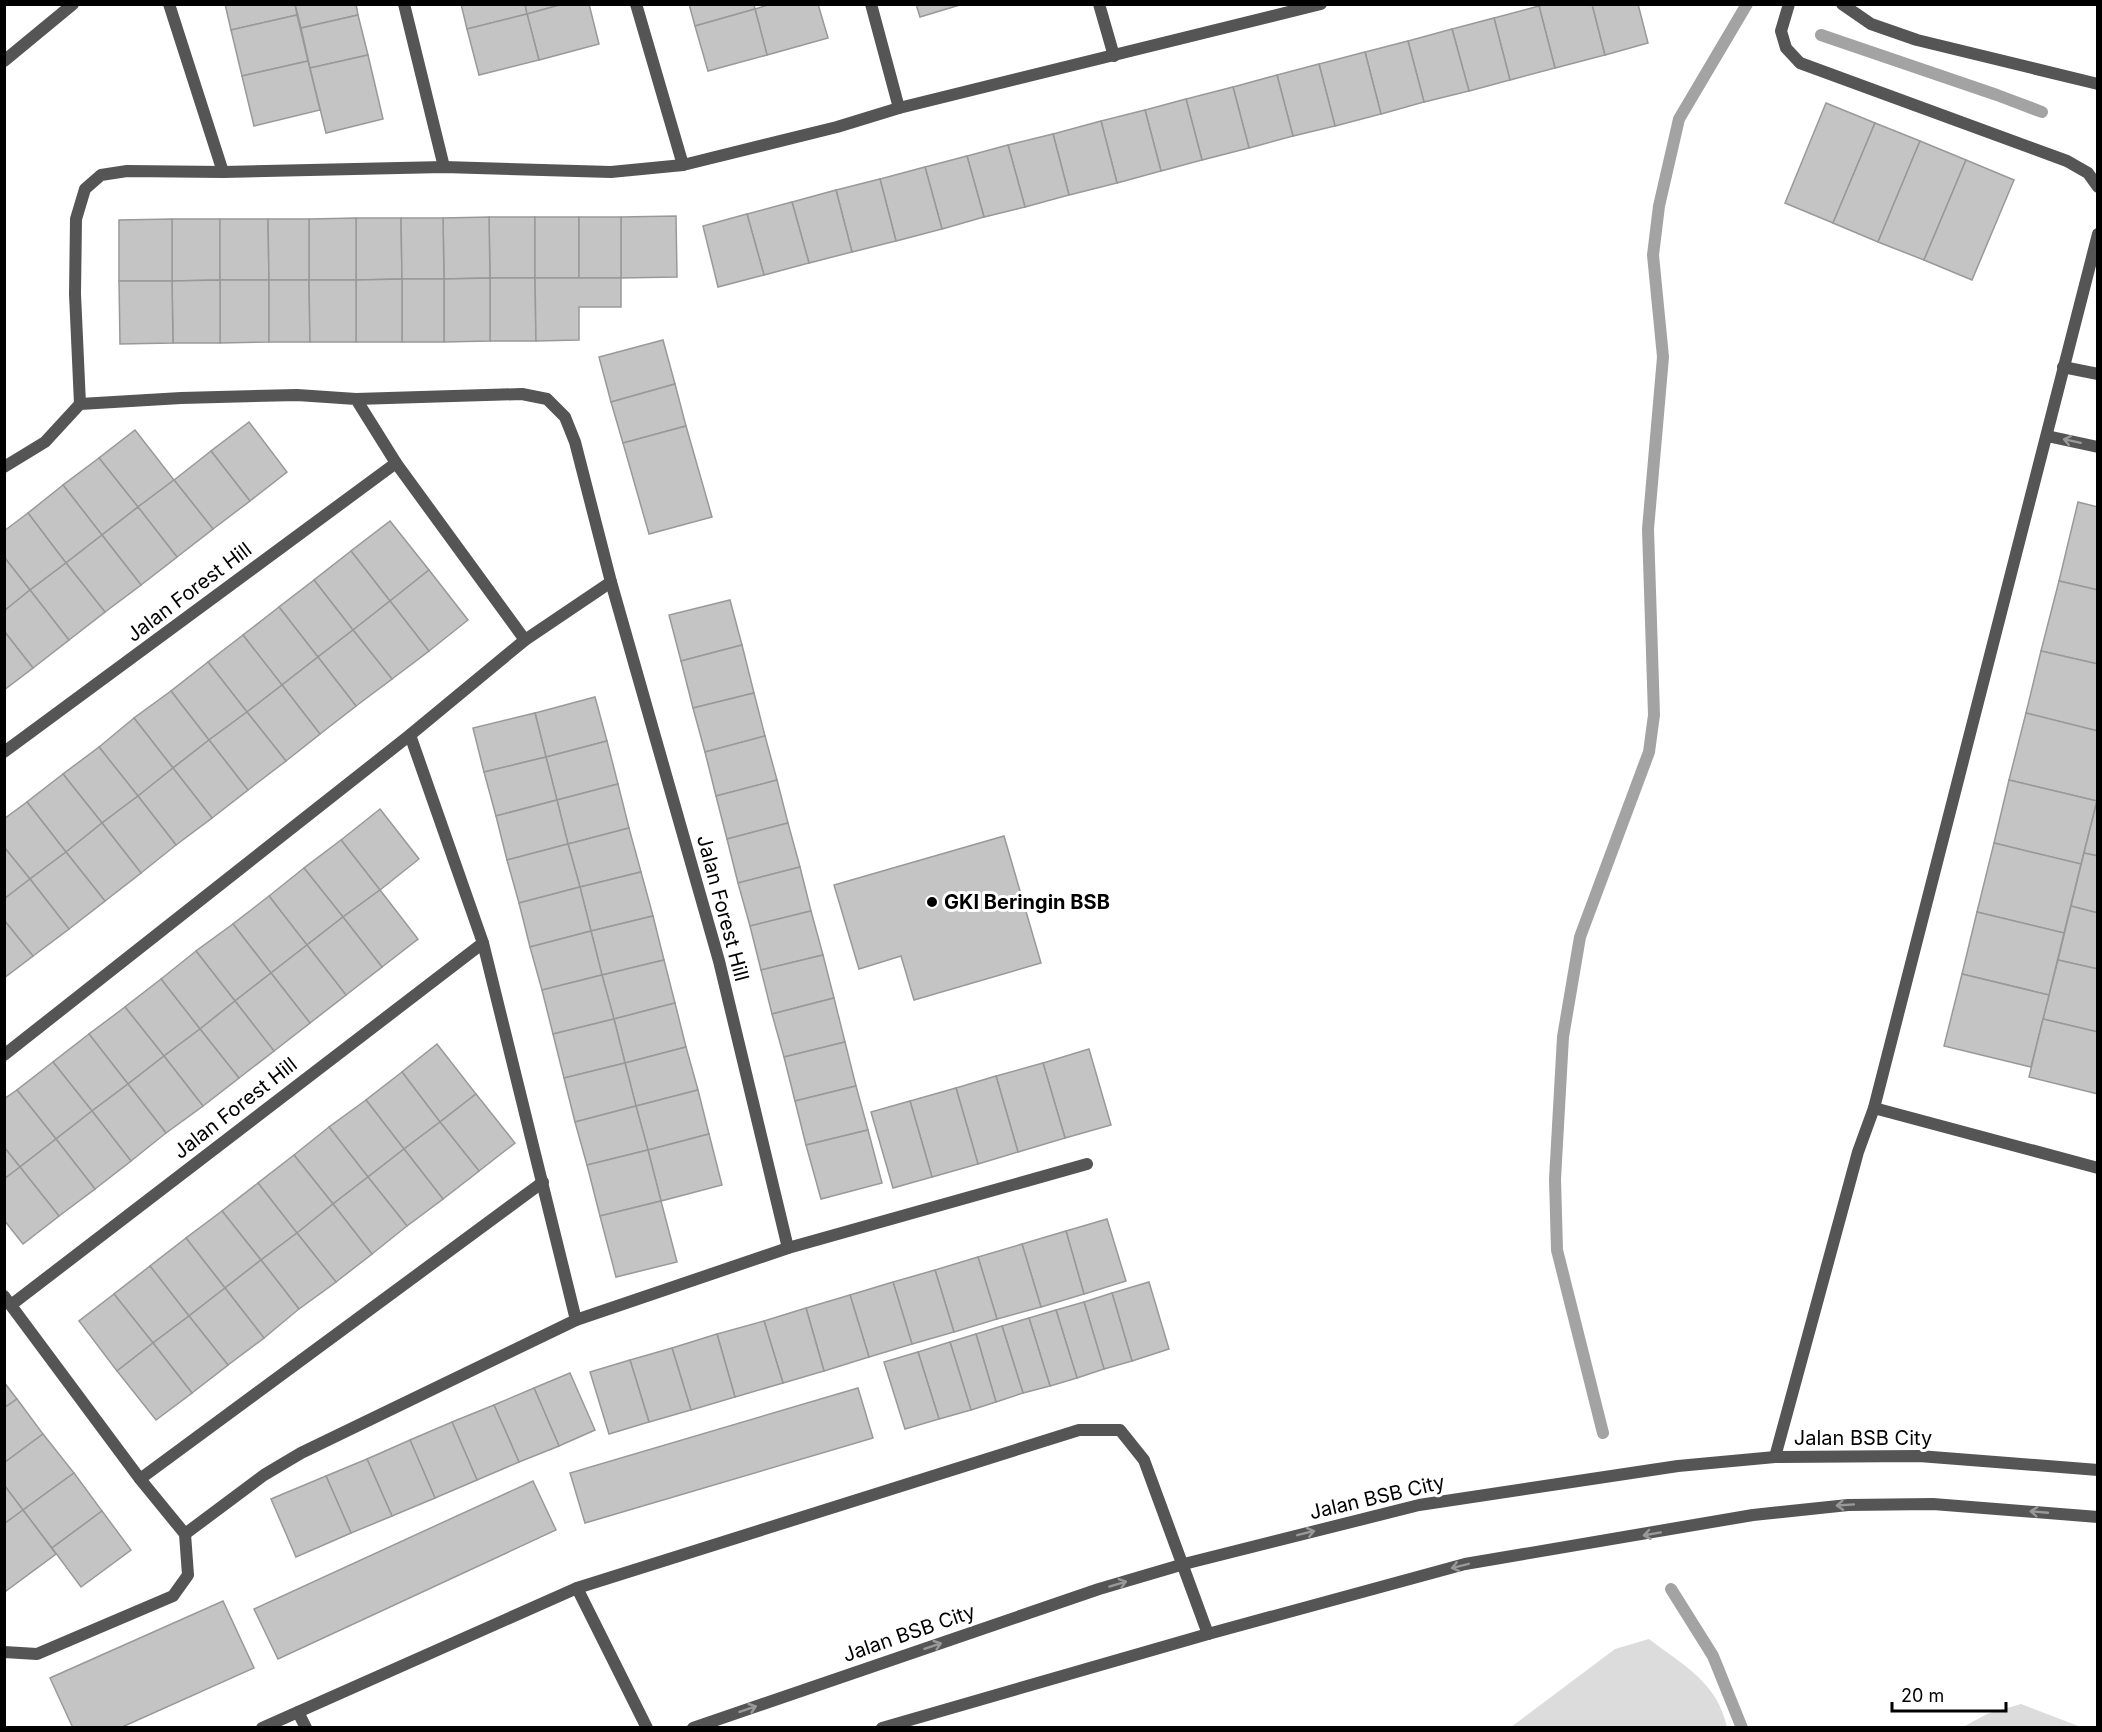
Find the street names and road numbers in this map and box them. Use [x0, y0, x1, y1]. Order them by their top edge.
street label: Jalan Forest Hill [122, 537, 256, 647]
street label: Jalan Forest Hill [692, 832, 754, 984]
street label: Jalan Forest Hill [168, 1052, 302, 1164]
street label: Jalan BSB City [1794, 1426, 1932, 1450]
street label: Jalan BSB City [1307, 1470, 1447, 1524]
street label: Jalan BSB City [840, 1599, 978, 1667]

